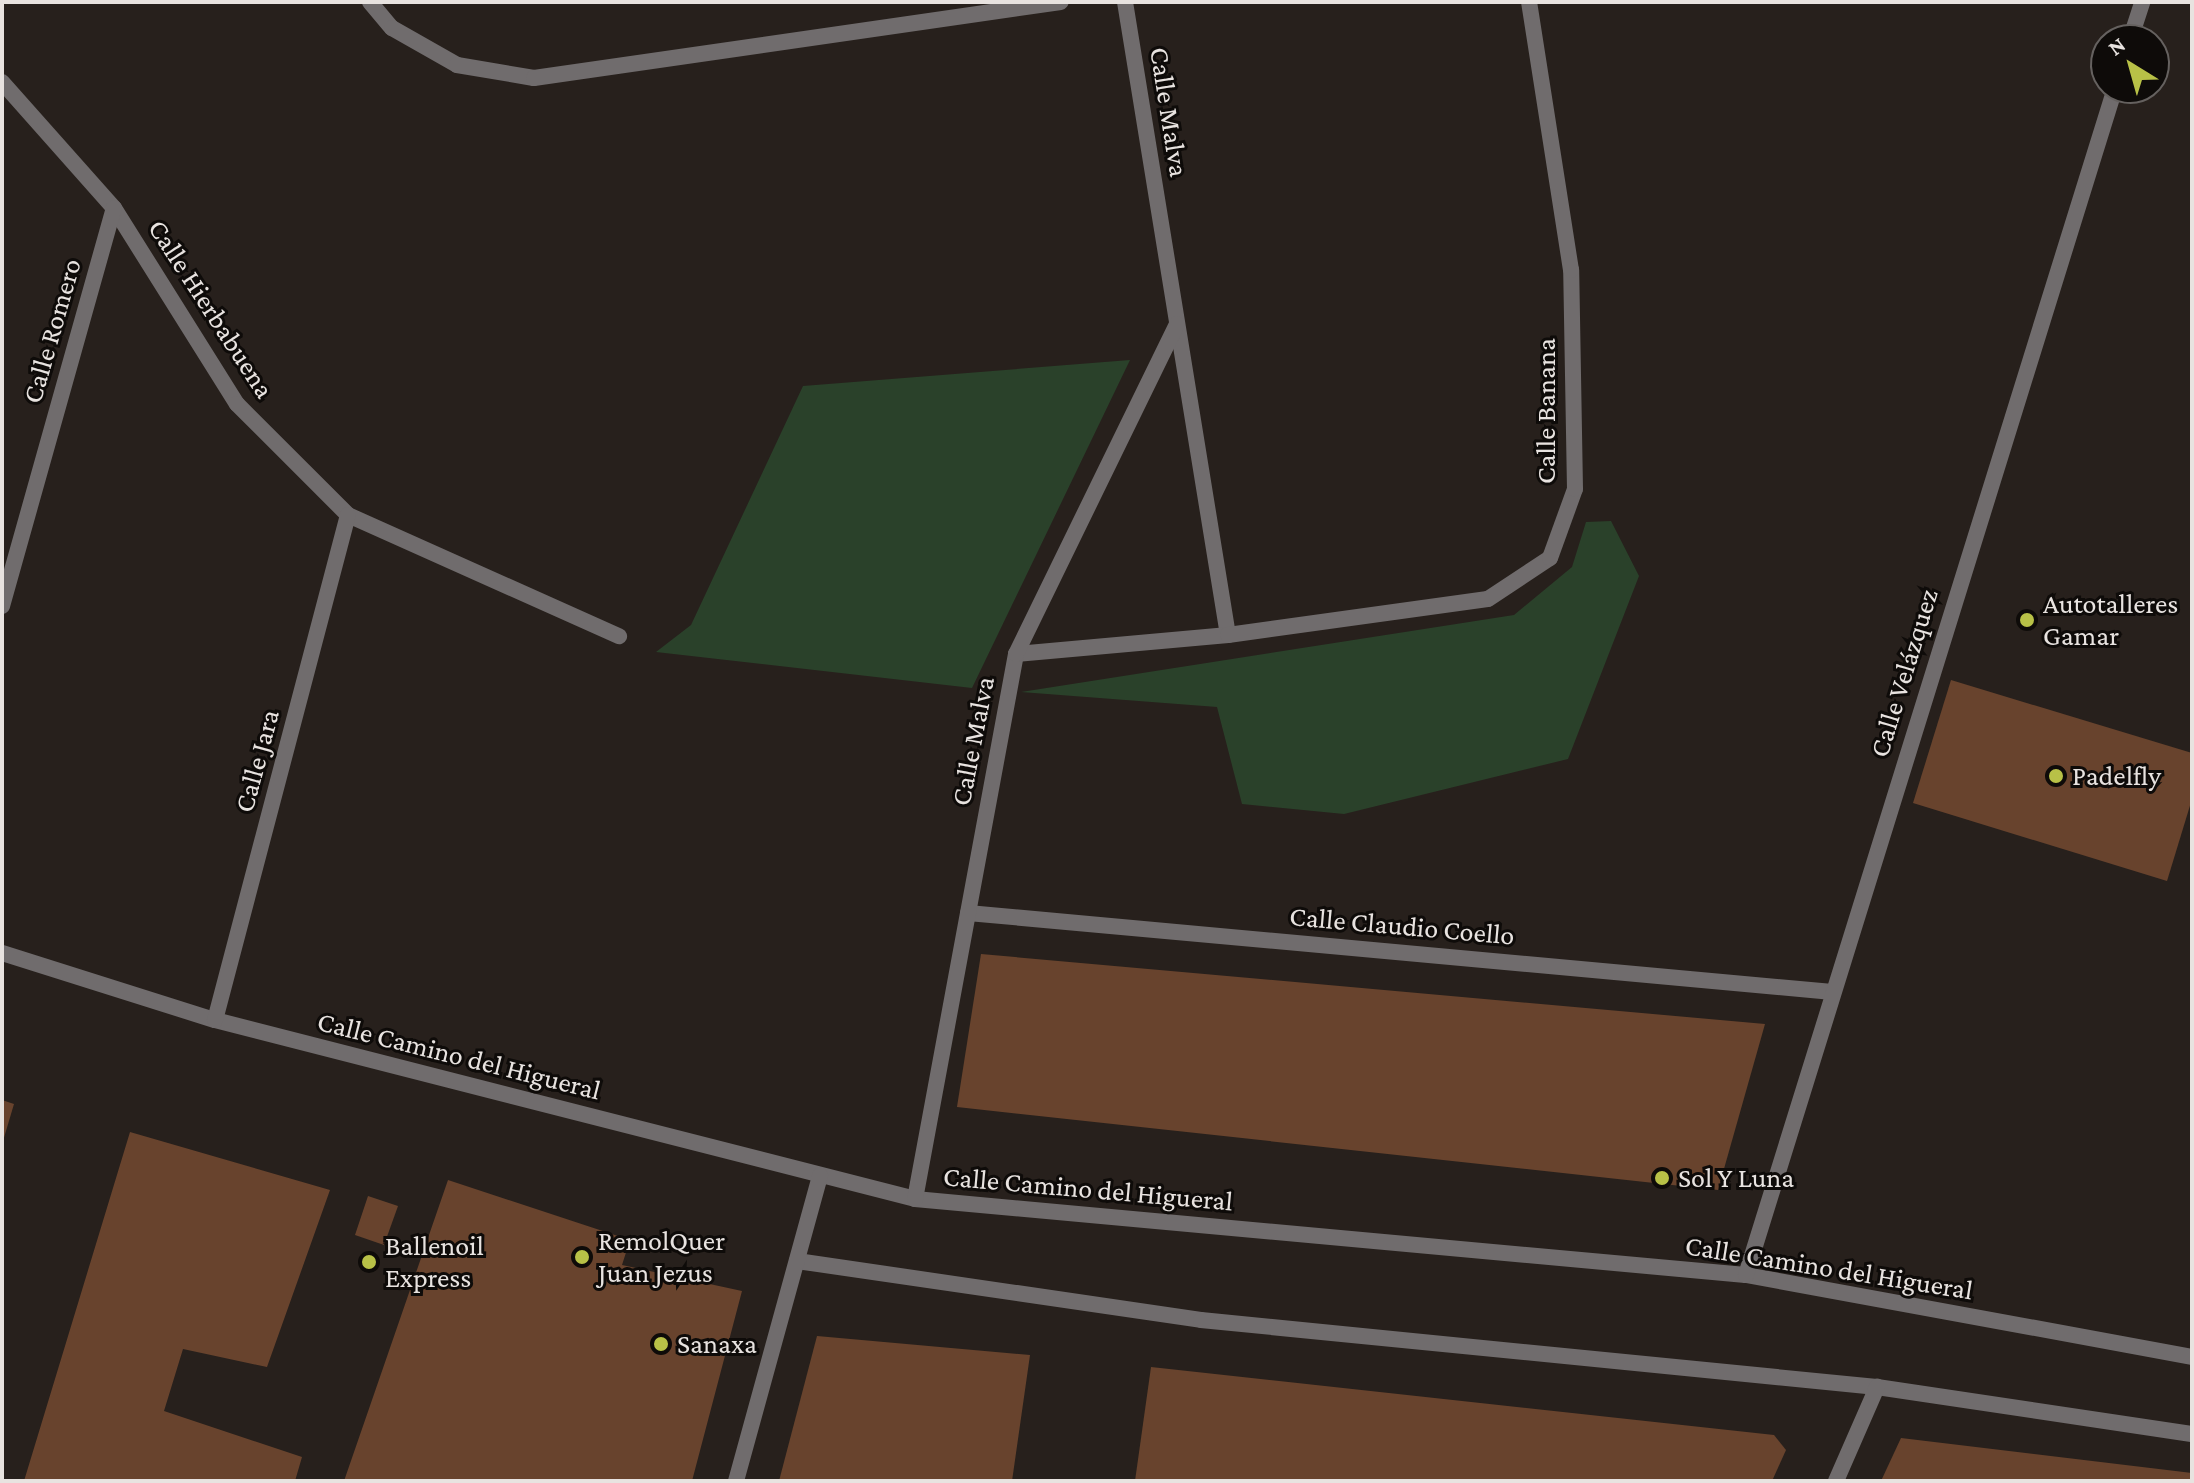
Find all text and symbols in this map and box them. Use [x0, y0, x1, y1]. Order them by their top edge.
north arrow [2090, 24, 2170, 104]
text: N [2103, 32, 2130, 61]
street label: Calle Malva [1142, 45, 1196, 179]
street label: Calle Hierbabuena [141, 213, 281, 405]
street label: Calle Romero [15, 255, 89, 407]
street label: Calle Banana [1529, 338, 1563, 484]
street label: Calle Velázquez [1862, 585, 1946, 761]
place label: Autotalleres Gamar [2043, 587, 2178, 653]
marker: Autotalleres Gamar [2018, 611, 2036, 629]
street label: Calle Malva [944, 674, 1002, 808]
street label: Calle Jara [227, 706, 287, 816]
place label: Padelfly [2072, 759, 2161, 793]
marker: Padelfly [2047, 767, 2065, 785]
street label: Calle Claudio Coello [1288, 899, 1516, 953]
street label: Calle Camino del Higueral [314, 1005, 604, 1107]
street label: Calle Camino del Higueral [942, 1160, 1234, 1218]
place label: Sol Y Luna [1678, 1161, 1794, 1195]
marker: Sol Y Luna [1653, 1169, 1671, 1187]
place label: RemolQuer Juan Jezus [598, 1224, 725, 1290]
place label: Ballenoil Express [385, 1229, 484, 1295]
street label: Calle Camino del Higueral [1683, 1229, 1975, 1307]
marker: RemolQuer Juan Jezus [573, 1248, 591, 1266]
marker: Ballenoil Express [360, 1253, 378, 1271]
place label: Sanaxa [677, 1327, 757, 1361]
marker: Sanaxa [652, 1335, 670, 1353]

